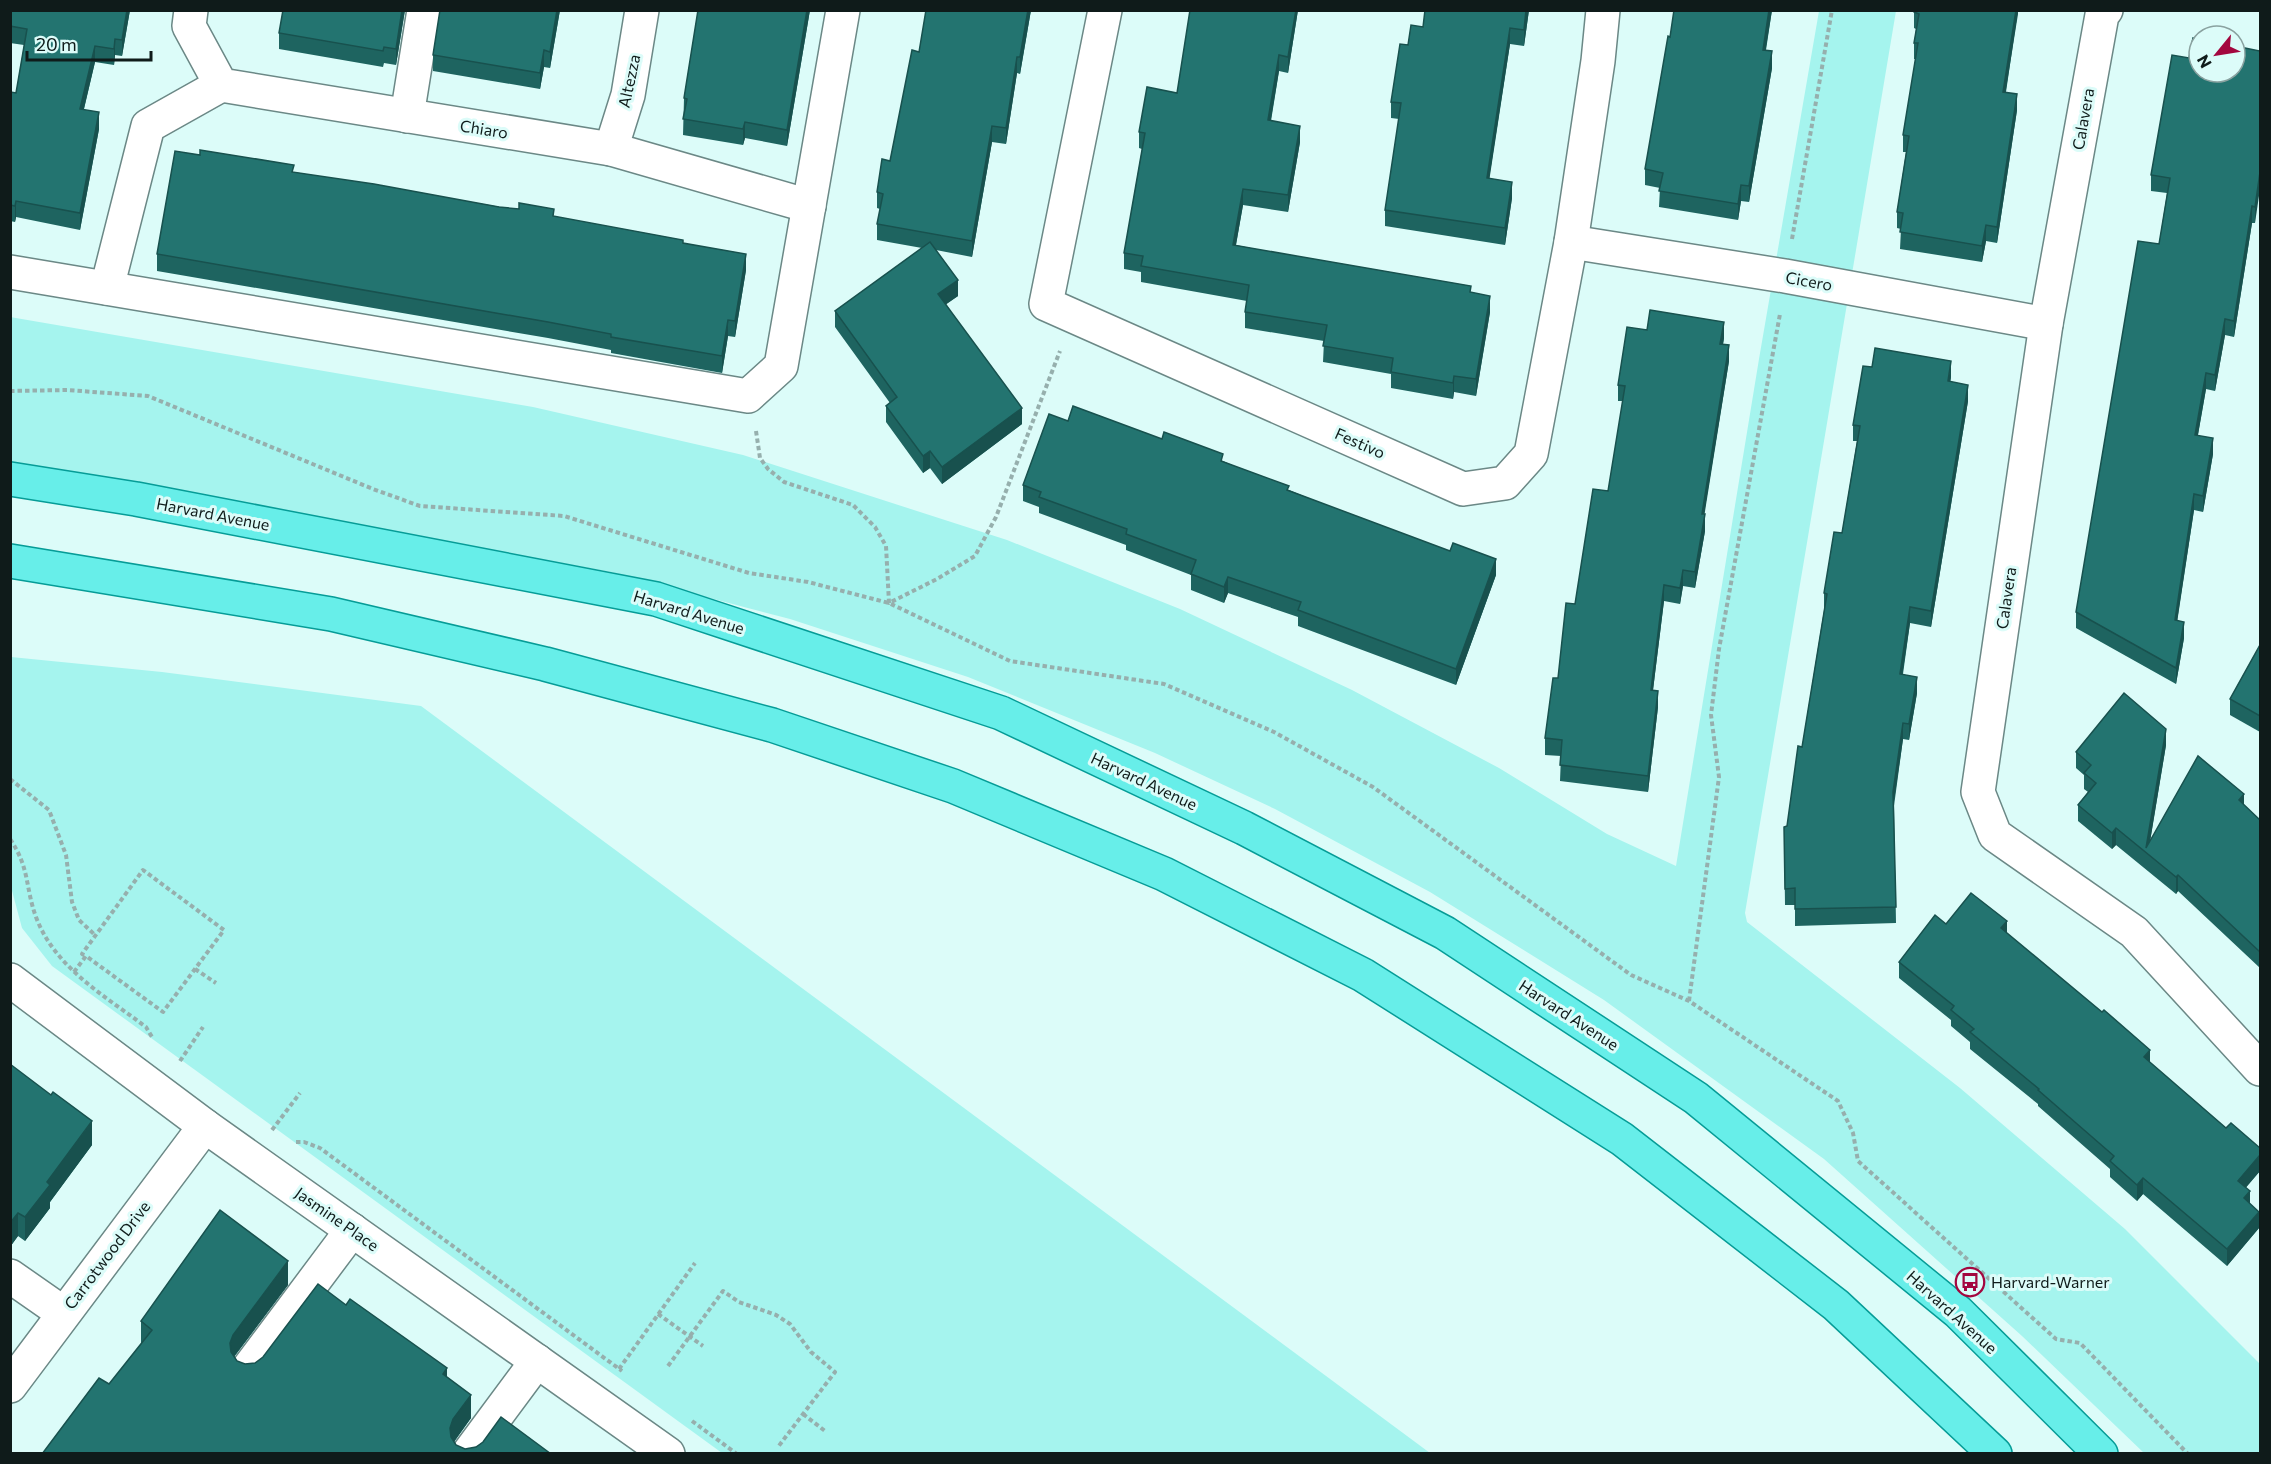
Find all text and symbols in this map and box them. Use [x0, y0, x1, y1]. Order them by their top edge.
scale bar [27, 24, 152, 62]
north arrow [2187, 24, 2247, 84]
text: 20 m [36, 33, 77, 55]
street label: Altezza [614, 52, 643, 109]
text: N [2192, 52, 2215, 72]
street label: Calavera [2068, 86, 2097, 151]
street label: Chiaro [459, 115, 509, 142]
street label: Cicero [1784, 267, 1834, 294]
street label: Festivo [1332, 423, 1388, 462]
street label: Harvard Avenue [155, 493, 271, 534]
street label: Calavera [1992, 566, 2019, 630]
street label: Harvard Avenue [631, 586, 747, 637]
street label: Harvard Avenue [1088, 748, 1200, 813]
street label: Harvard Avenue [1516, 975, 1623, 1054]
street label: Jasmine Place [292, 1183, 383, 1254]
street label: Carrotwood Drive [60, 1197, 153, 1313]
street label: Harvard Avenue [1903, 1266, 2001, 1357]
bus stop icon: Harvard-Warner [1954, 1266, 1986, 1298]
place label: Harvard-Warner [1991, 1272, 2110, 1291]

